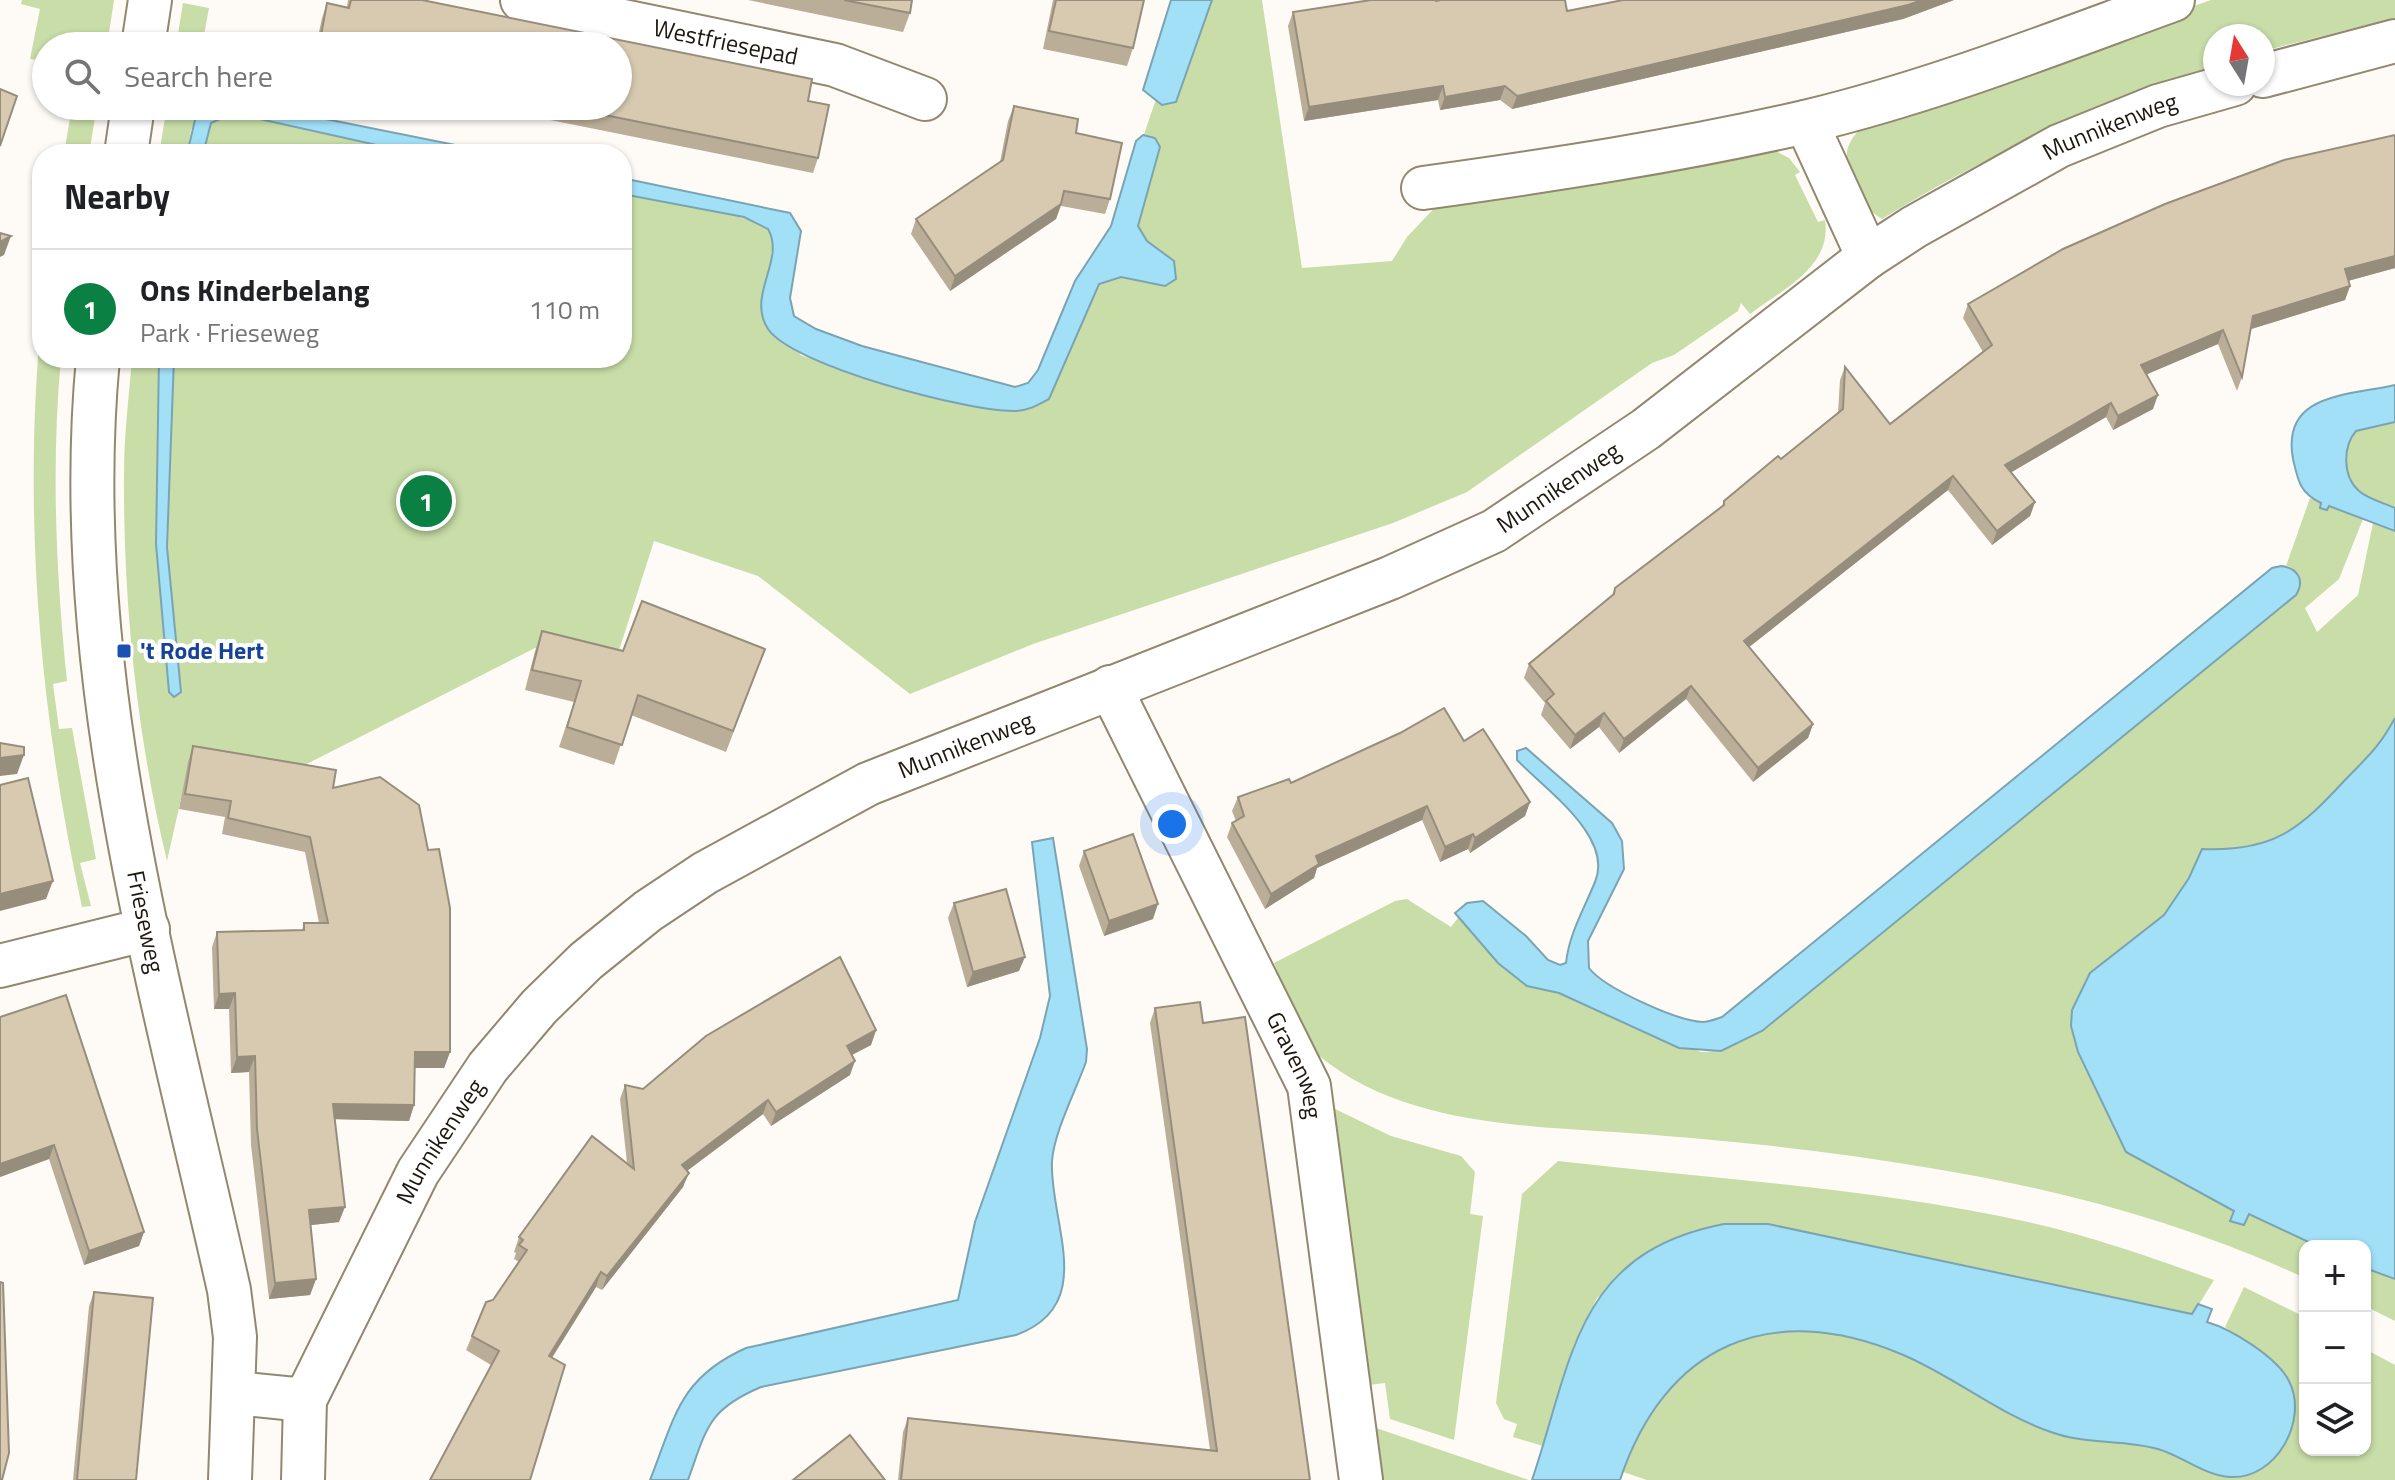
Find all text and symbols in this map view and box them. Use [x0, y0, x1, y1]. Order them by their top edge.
street label: Westfriesepad [650, 9, 801, 74]
north arrow [2203, 24, 2275, 96]
search box [32, 32, 632, 120]
text: Search here [124, 53, 273, 99]
icon: search [60, 54, 104, 98]
street label: Munnikenweg [2035, 82, 2181, 169]
text: Nearby [64, 170, 170, 222]
text: Ons Kinderbelang [140, 267, 370, 313]
text: 1 [83, 290, 97, 329]
text: 110 m [529, 290, 600, 329]
text: Park · Frieseweg [140, 313, 319, 352]
street label: Munnikenweg [1489, 432, 1627, 542]
pin: 1 [400, 471, 452, 531]
place label: 't Rode Hert [140, 632, 264, 668]
marker: 't Rode Hert [115, 642, 133, 660]
street label: Munnikenweg [892, 702, 1038, 787]
your location [1152, 804, 1192, 844]
street label: Frieseweg [118, 867, 175, 976]
street label: Gravenweg [1258, 1005, 1332, 1121]
street label: Munnikenweg [386, 1071, 493, 1210]
map controls [2299, 1240, 2371, 1456]
button: + [2299, 1240, 2371, 1312]
button: − [2299, 1312, 2371, 1384]
button: layers [2299, 1384, 2371, 1456]

